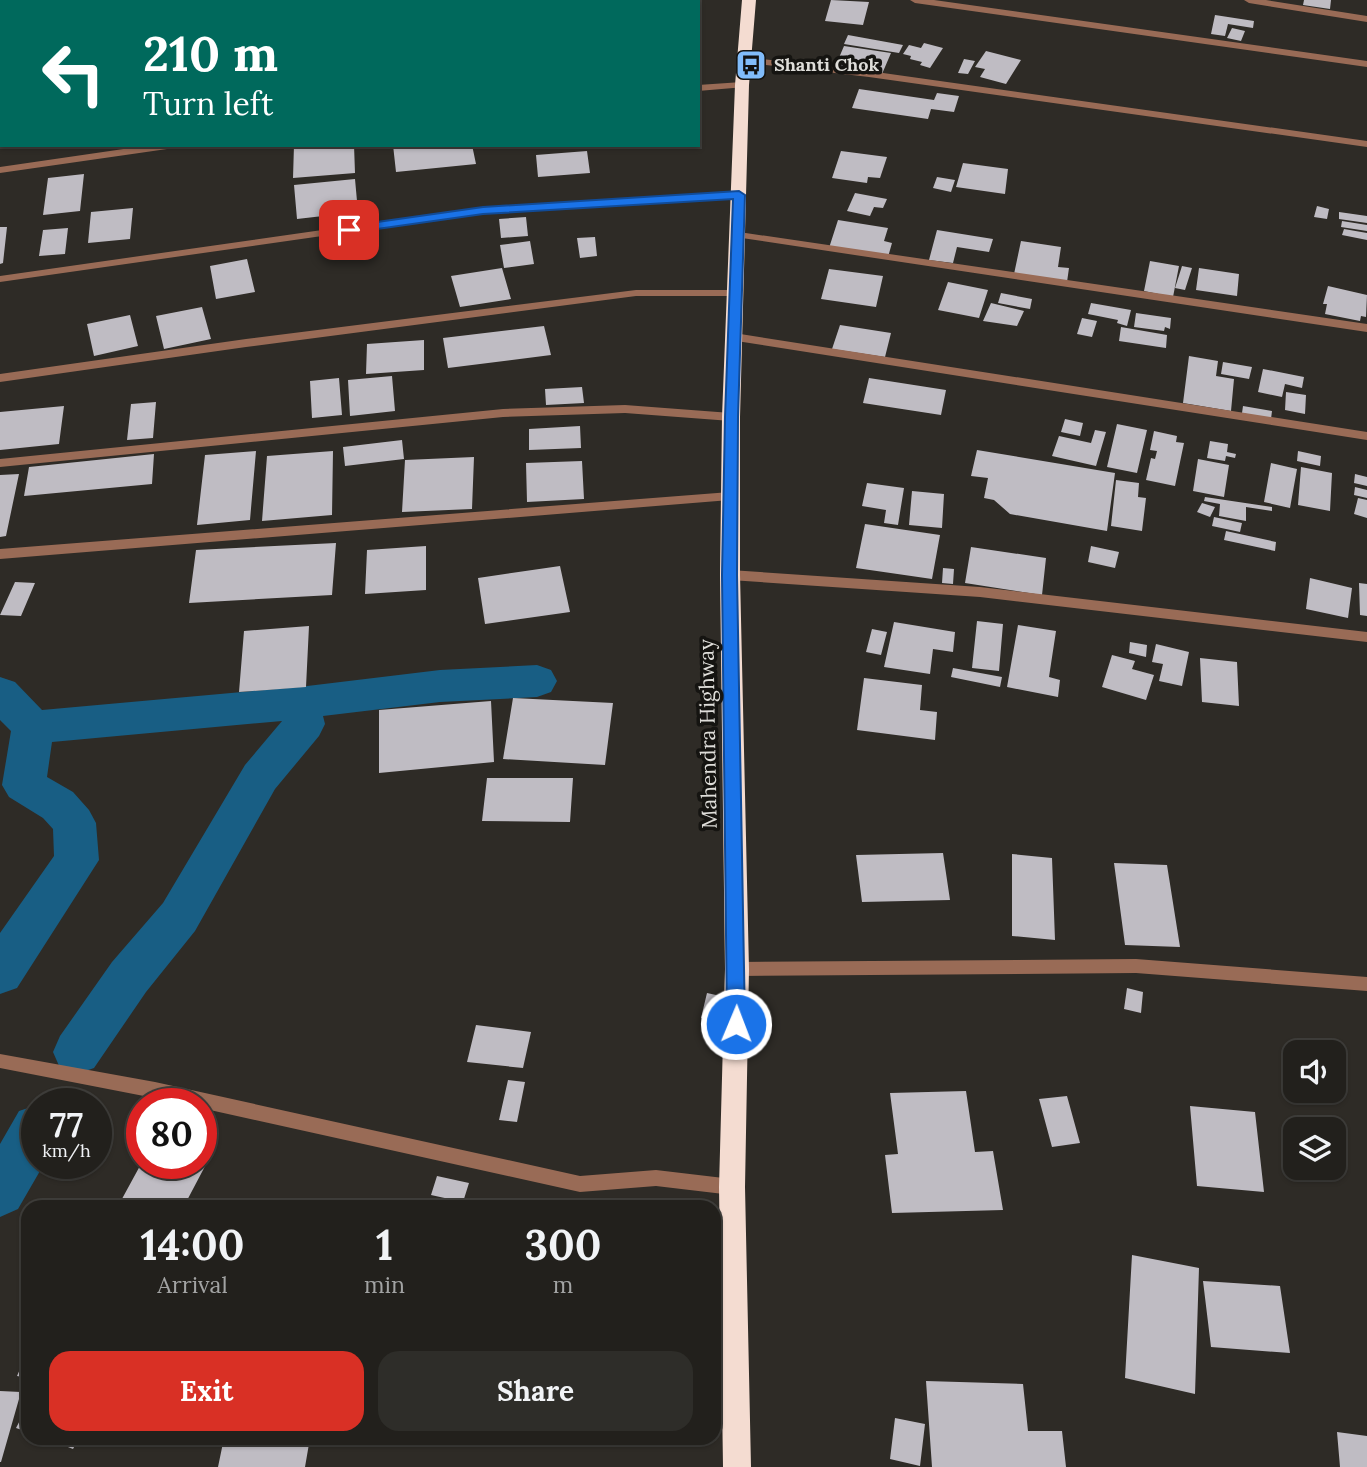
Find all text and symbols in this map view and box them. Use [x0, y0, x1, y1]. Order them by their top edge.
text: 210 m [143, 22, 278, 84]
icon: left [28, 28, 119, 119]
bus stop icon: Shanti Chok [734, 48, 768, 82]
place label: Shanti Chok [774, 53, 879, 76]
text: Turn left [143, 83, 273, 124]
pin [319, 200, 379, 260]
icon: arrive [330, 211, 368, 249]
street label: Mahendra Highway [692, 639, 723, 829]
position arrow [699, 987, 773, 1061]
map controls [1283, 1040, 1346, 1180]
button: sound [1283, 1040, 1346, 1103]
speed limit sign: 80 [126, 1088, 217, 1179]
text: 77 [50, 1102, 83, 1147]
button: layers [1283, 1117, 1346, 1180]
text: km/h [42, 1139, 91, 1162]
text: 14:00 [141, 1218, 244, 1272]
text: 1 [376, 1218, 393, 1272]
text: 300 [525, 1218, 601, 1272]
text: Arrival [157, 1270, 228, 1299]
text: min [364, 1270, 405, 1299]
text: m [553, 1270, 573, 1299]
button: Exit [49, 1351, 364, 1431]
button: Share [378, 1351, 693, 1431]

